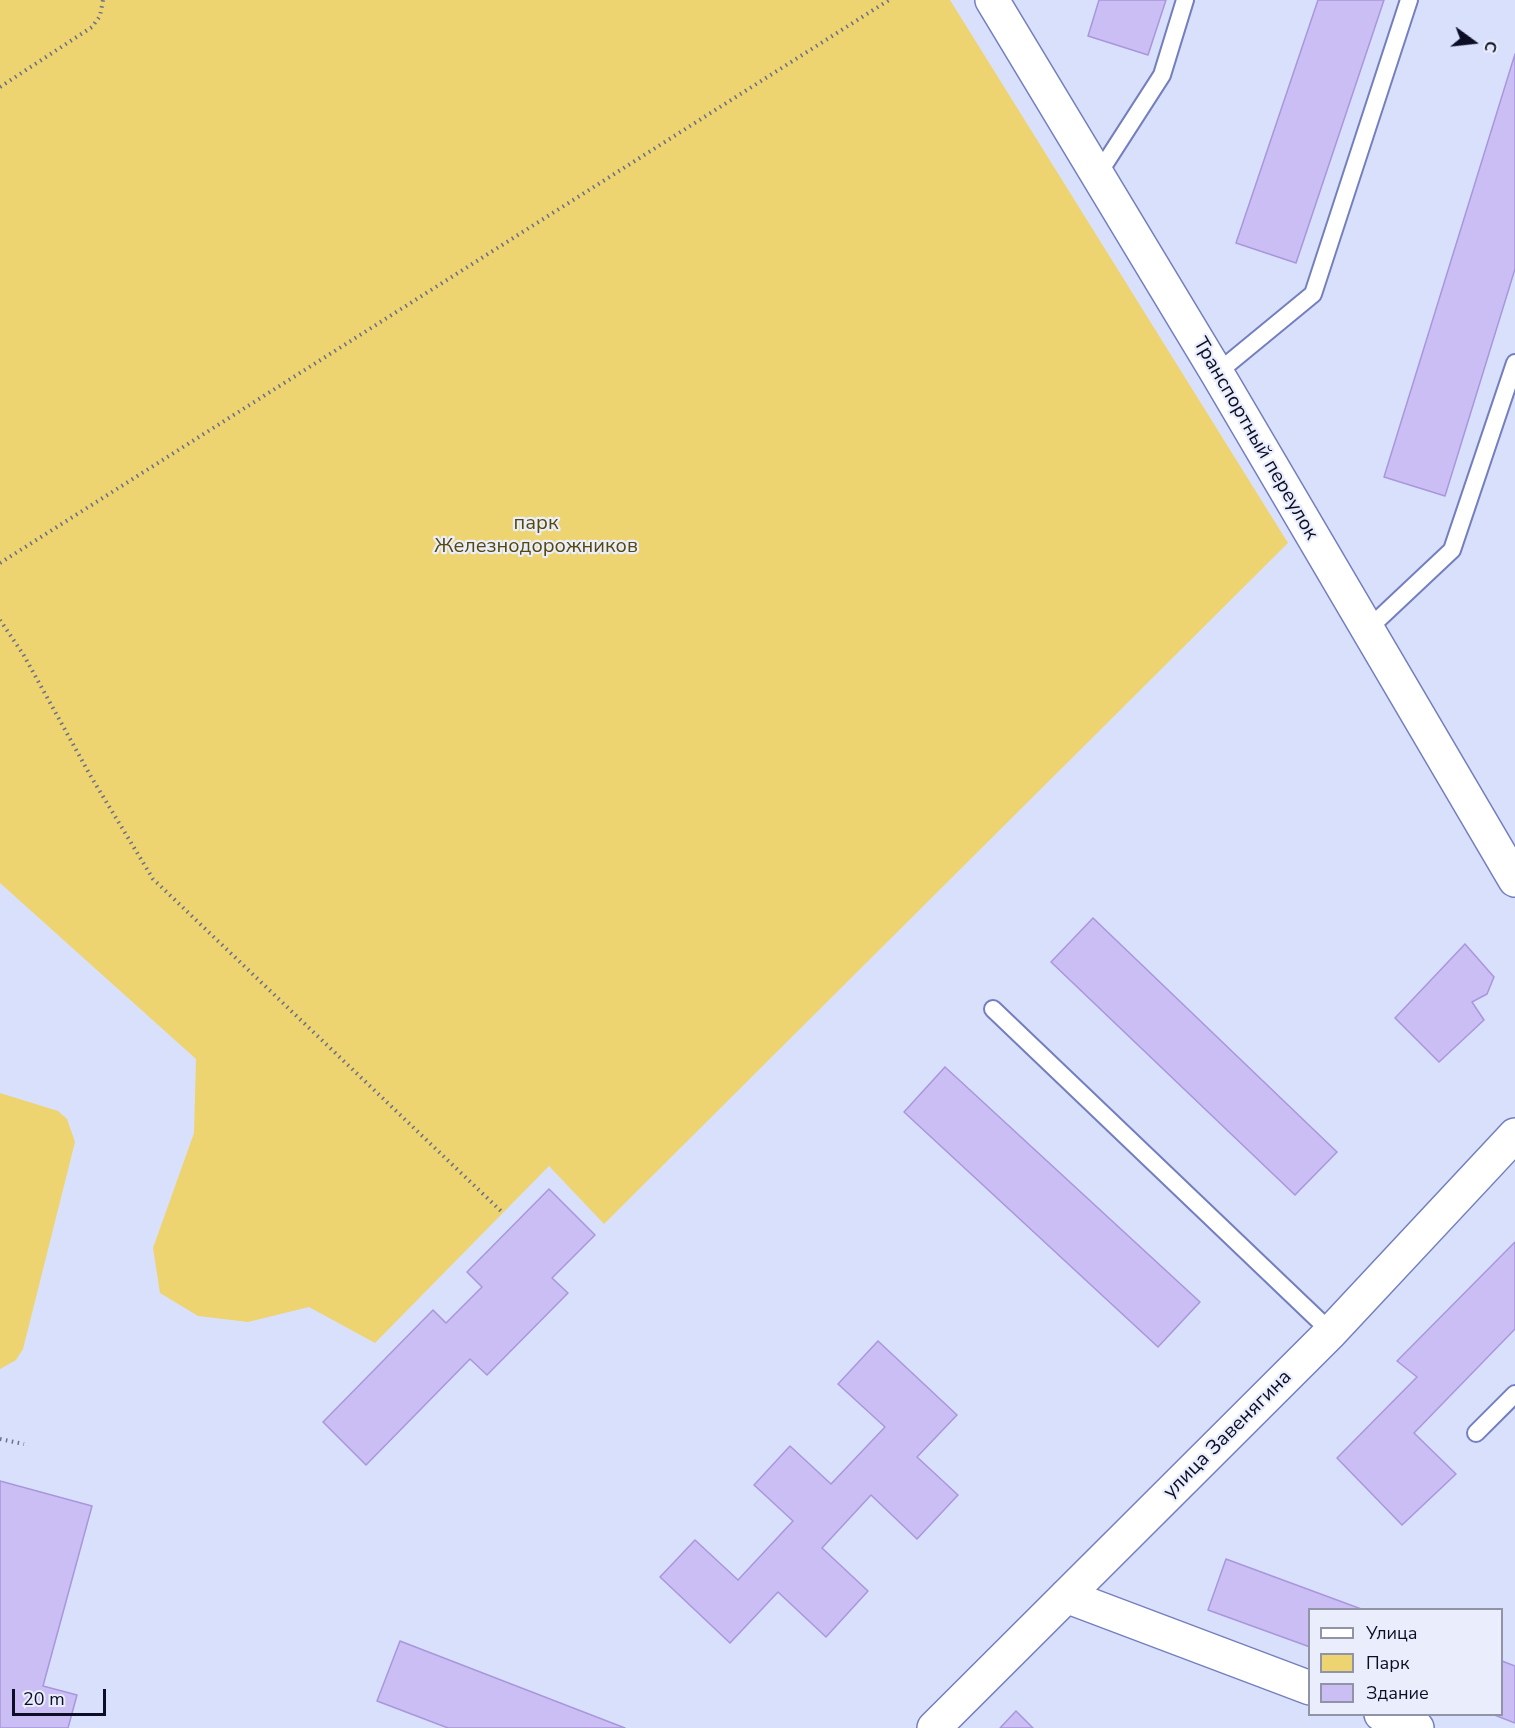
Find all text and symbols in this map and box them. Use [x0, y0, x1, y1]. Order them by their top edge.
north arrow [1443, 12, 1503, 72]
text: С [1478, 39, 1502, 55]
street label: Транспортный переулок [1187, 334, 1323, 544]
park label: парк Железнодорожников [434, 512, 638, 559]
street label: улица Завенягина [1159, 1366, 1297, 1504]
legend [1308, 1608, 1503, 1716]
text: Улица [1366, 1621, 1417, 1645]
text: Парк [1366, 1651, 1409, 1675]
scale bar [15, 1677, 110, 1715]
text: Здание [1366, 1681, 1429, 1705]
text: 20 m [23, 1687, 65, 1711]

